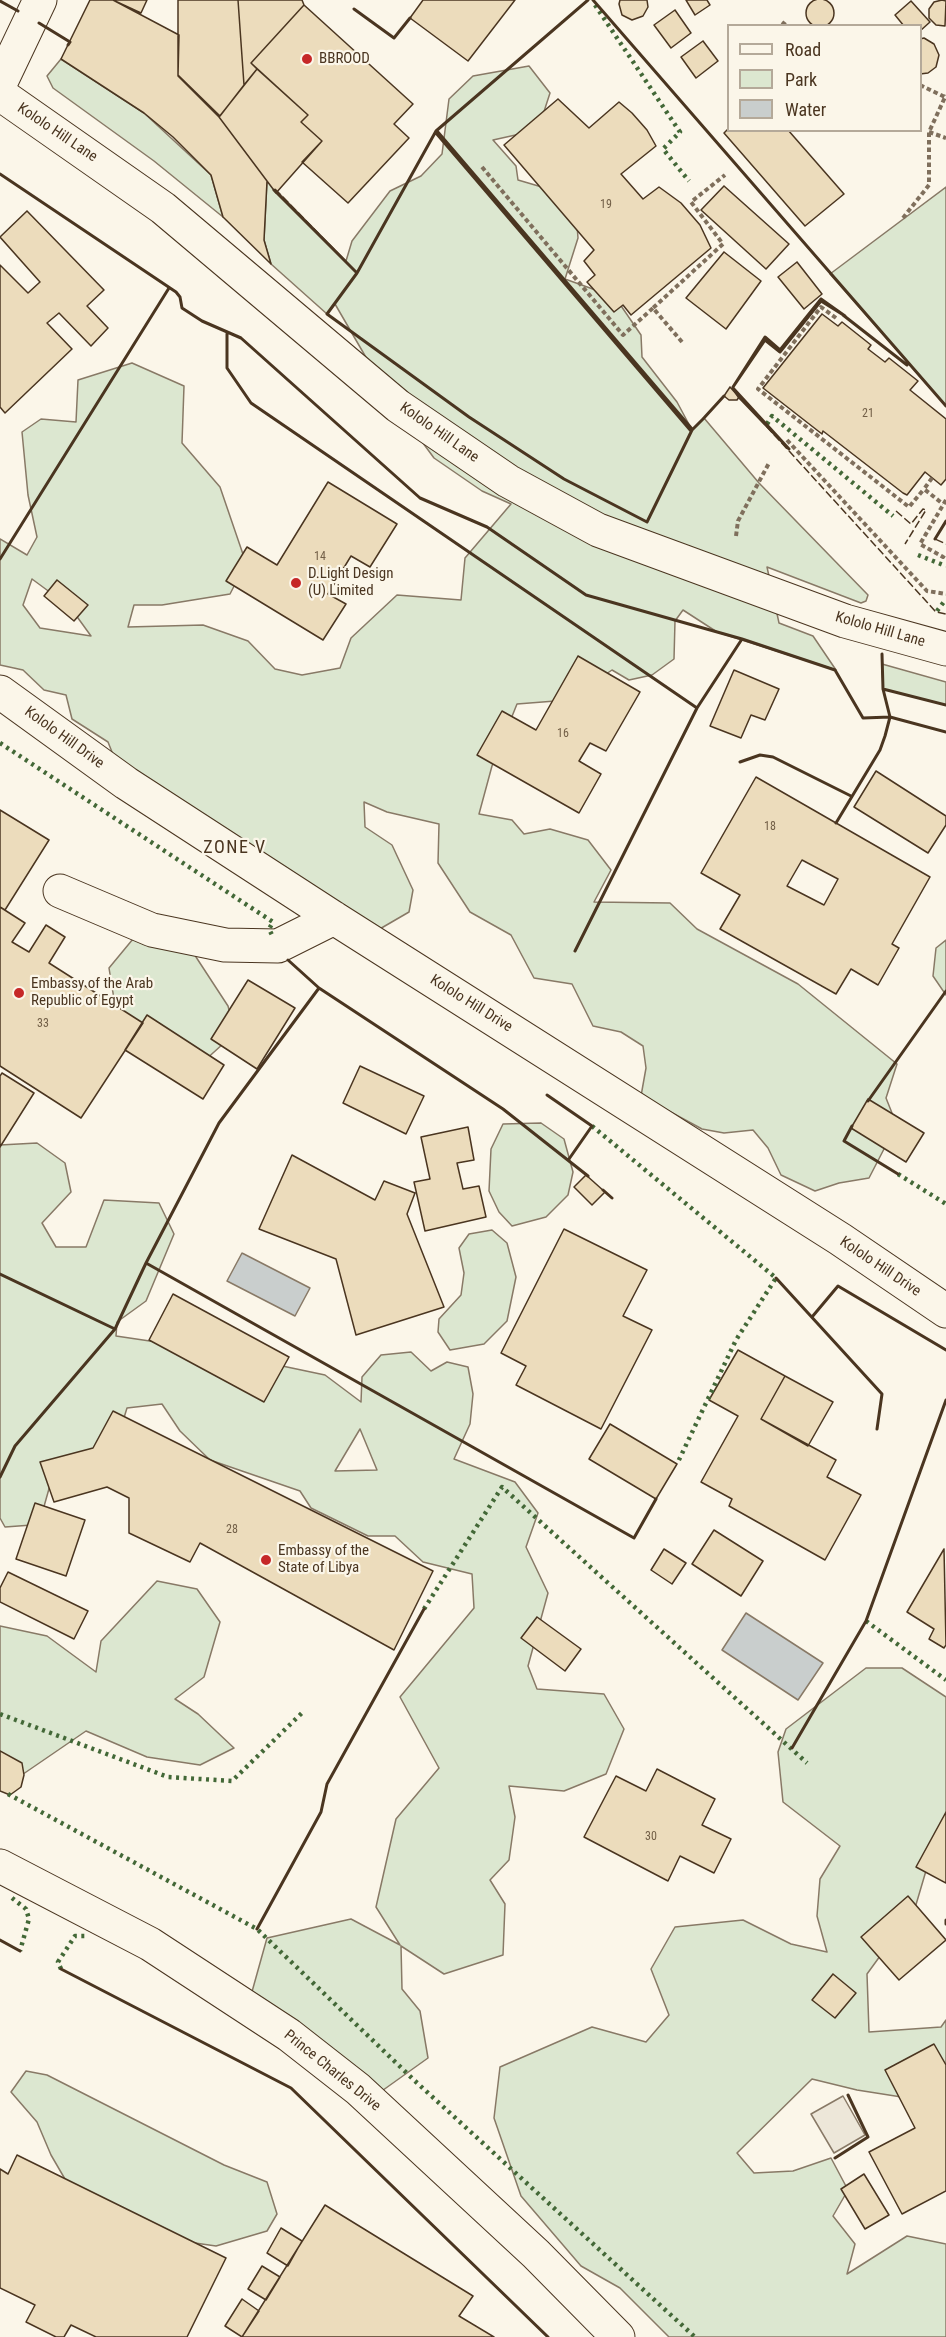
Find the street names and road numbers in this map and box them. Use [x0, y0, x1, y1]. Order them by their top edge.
street label: Kololo Hill Lane [14, 100, 100, 166]
street label: Kololo Hill Lane [396, 399, 482, 467]
street label: Kololo Hill Lane [833, 609, 927, 651]
street label: Kololo Hill Drive [21, 703, 107, 773]
street label: Kololo Hill Drive [426, 971, 516, 1037]
street label: Kololo Hill Drive [836, 1233, 924, 1301]
street label: Prince Charles Drive [280, 2027, 384, 2115]

